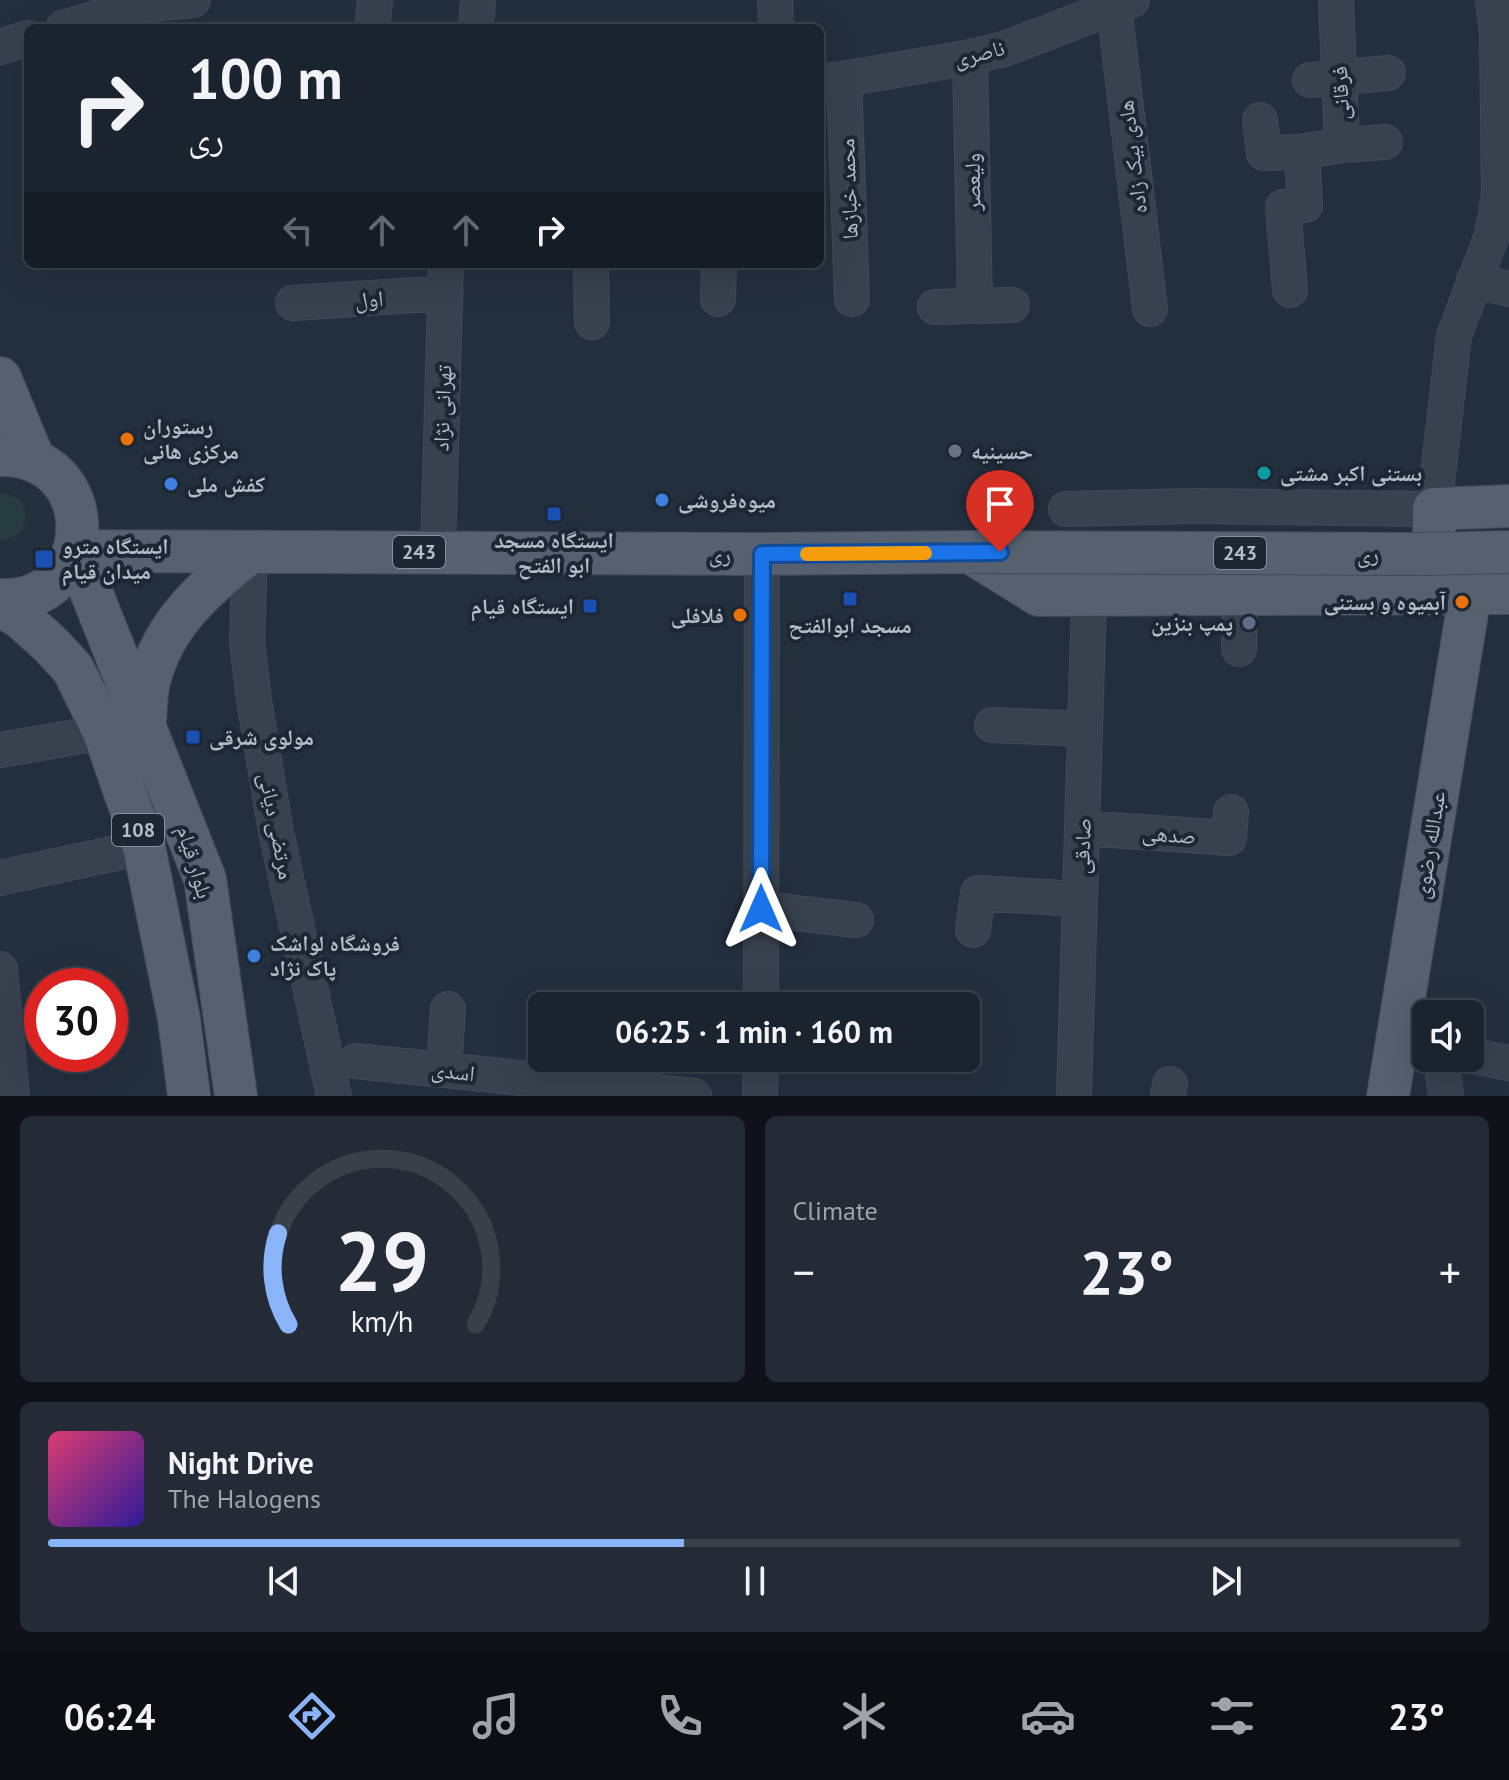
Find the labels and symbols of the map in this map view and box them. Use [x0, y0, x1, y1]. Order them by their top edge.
street label: ناصری [951, 33, 1007, 73]
street label: فرقانی [1325, 65, 1355, 121]
street label: هادی بیک زاده [1111, 99, 1153, 215]
street label: محمد خبازها [832, 138, 864, 240]
street label: ولیعصر [957, 153, 987, 212]
street label: اول [354, 284, 384, 314]
street label: تهرانی نژاد [427, 364, 458, 452]
place label: رستوران مرکزی هانی [143, 412, 239, 465]
marker: رستوران مرکزی هانی [118, 430, 136, 448]
place label: حسینیه [971, 437, 1033, 465]
marker: حسینیه [946, 442, 964, 460]
place label: بستنی اکبر مشتی [1280, 459, 1422, 487]
marker: بستنی اکبر مشتی [1255, 464, 1273, 482]
place label: کفش ملی [187, 470, 265, 498]
pin [966, 470, 1034, 552]
marker: کفش ملی [162, 475, 180, 493]
place label: میوه‌فروشی [678, 486, 776, 514]
marker: میوه‌فروشی [653, 491, 671, 509]
marker: ایستگاه مسجد ابو الفتح [545, 505, 563, 523]
place label: ایستگاه مسجد ابو الفتح [494, 526, 614, 580]
place label: ایستگاه مترو میدان قیام [62, 532, 169, 587]
road number: 243 [393, 536, 445, 568]
road number: 243 [1214, 537, 1266, 569]
street label: ری [709, 540, 731, 568]
street label: ری [1357, 540, 1379, 568]
marker: ایستگاه مترو میدان قیام [33, 548, 55, 570]
place label: آبمیوه و بستنی [1324, 588, 1446, 616]
marker: مسجد ابوالفتح [841, 590, 859, 608]
place label: ایستگاه قیام [471, 592, 574, 622]
marker: آبمیوه و بستنی [1453, 593, 1471, 611]
marker: ایستگاه قیام [581, 597, 599, 615]
place label: فلافلی [671, 601, 724, 629]
marker: فلافلی [731, 606, 749, 624]
place label: پمپ بنزین [1151, 609, 1233, 637]
place label: مسجد ابوالفتح [788, 611, 912, 640]
marker: پمپ بنزین [1240, 614, 1258, 632]
place label: مولوی شرقی [209, 723, 314, 751]
marker: مولوی شرقی [184, 728, 202, 746]
street label: مرتضی دیانی [253, 770, 301, 882]
street label: عبدالله رضوی [1407, 789, 1451, 901]
road number: 108 [112, 814, 164, 846]
street label: صادقی [1067, 817, 1097, 875]
street label: صدهی [1141, 818, 1197, 850]
street label: بلوار قیام [170, 822, 219, 902]
position arrow [719, 867, 803, 951]
place label: فروشگاه لواشک پاک نژاد [270, 929, 400, 982]
marker: فروشگاه لواشک پاک نژاد [245, 947, 263, 965]
speed limit sign: 30 [24, 968, 128, 1072]
street label: اسدی [430, 1055, 476, 1087]

